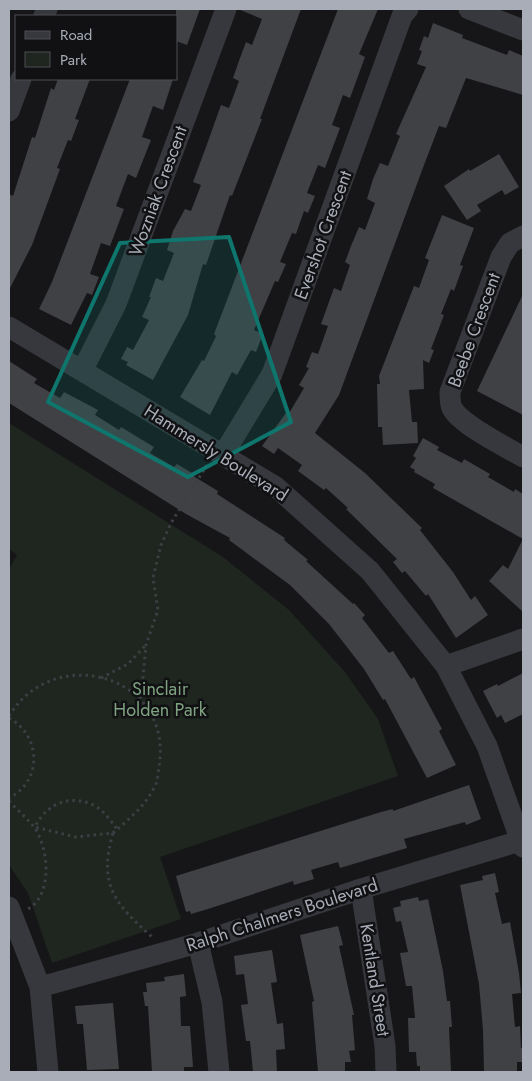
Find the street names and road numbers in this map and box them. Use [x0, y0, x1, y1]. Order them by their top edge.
street label: Wozniak Crescent [122, 122, 194, 260]
street label: Evershot Crescent [288, 166, 359, 303]
street label: Beebe Crescent [441, 269, 507, 391]
street label: Hammersly Boulevard [139, 398, 293, 508]
street label: Ralph Chalmers Boulevard [183, 872, 381, 958]
street label: Kentland Street [353, 922, 397, 1039]

